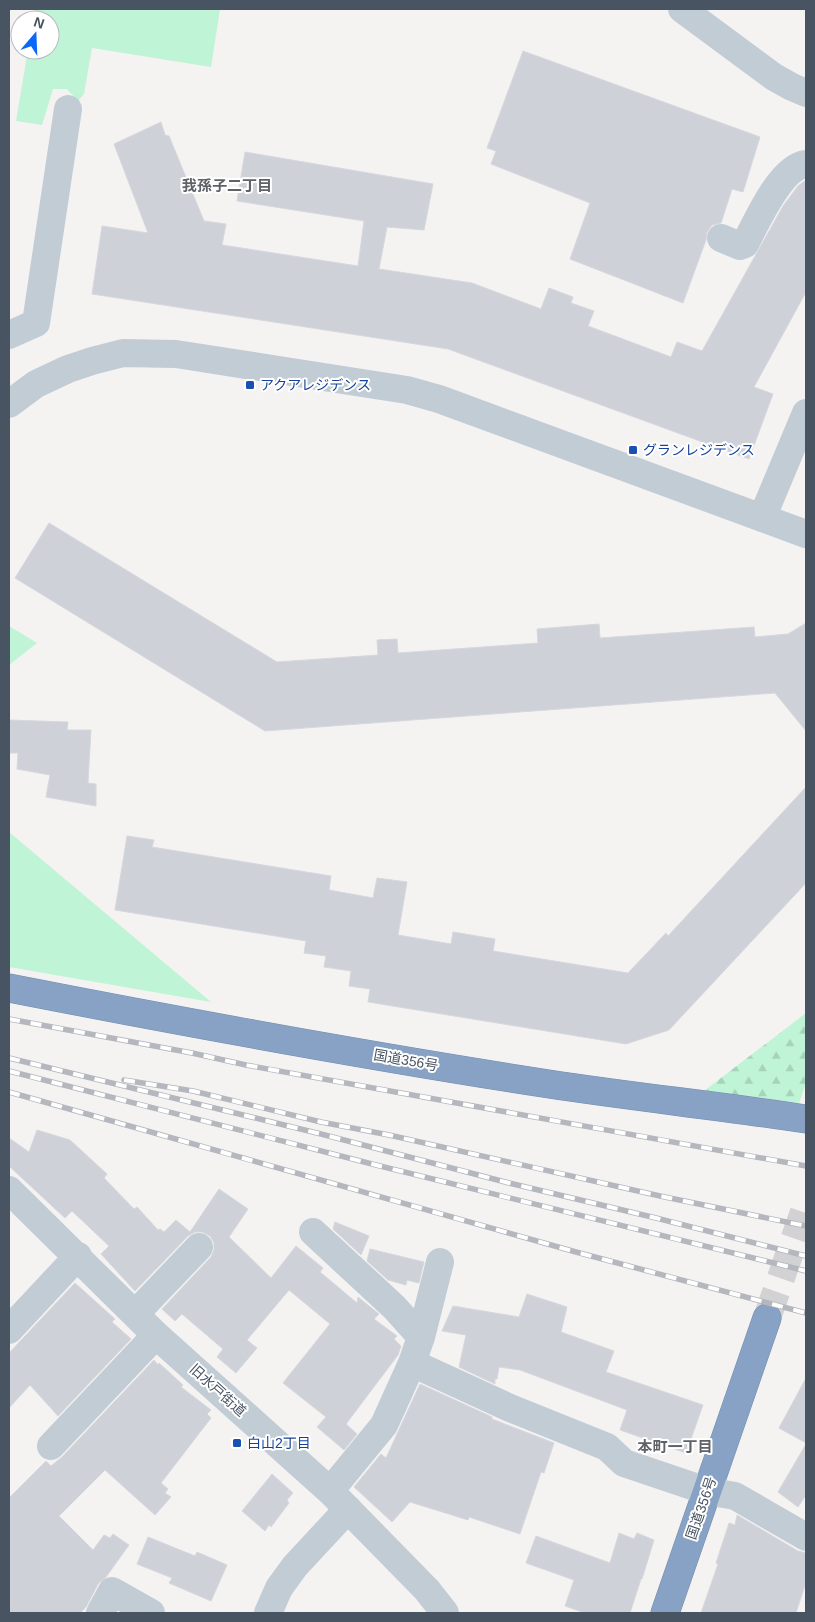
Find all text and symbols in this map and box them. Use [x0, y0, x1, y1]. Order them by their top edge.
north arrow [10, 10, 60, 60]
text: N [32, 13, 47, 32]
district label: 我孫子二丁目 [182, 177, 272, 194]
place label: アクアレジデンス [260, 377, 371, 393]
marker: アクアレジデンス [244, 379, 256, 391]
place label: グランレジデンス [643, 442, 755, 458]
marker: グランレジデンス [627, 444, 639, 456]
street label: 国道356号 [372, 1046, 440, 1074]
street label: 旧水戸街道 [187, 1361, 249, 1419]
place label: 白山2丁目 [247, 1435, 311, 1451]
marker: 白山2丁目 [231, 1437, 243, 1449]
district label: 本町一丁目 [637, 1438, 713, 1455]
street label: 国道356号 [683, 1474, 719, 1542]

